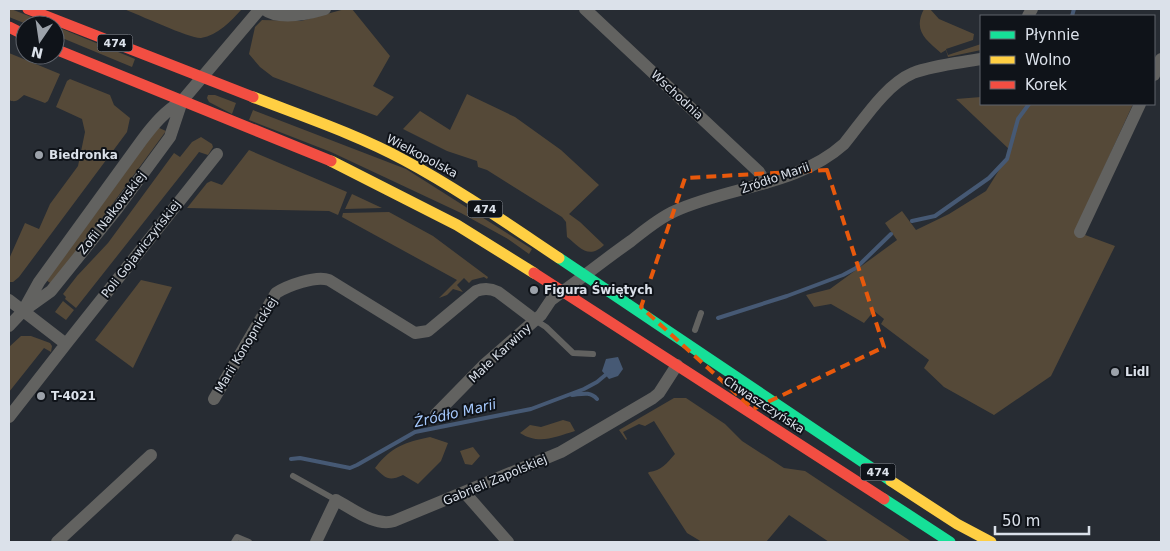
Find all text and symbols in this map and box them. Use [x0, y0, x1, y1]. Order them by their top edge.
north arrow [15, 15, 65, 65]
legend [980, 15, 1155, 105]
text: Płynnie [1025, 26, 1080, 44]
road number: 474 [98, 34, 132, 52]
text: N [30, 44, 45, 62]
text: Wolno [1025, 51, 1071, 69]
street label: Wschodnia [648, 68, 706, 122]
text: Korek [1025, 76, 1067, 94]
street label: Wielkopolska [384, 131, 460, 181]
place label: Biedronka [49, 148, 118, 162]
marker: Biedronka [33, 149, 45, 161]
street label: Źródło Marii [738, 159, 811, 196]
street label: Zofii Nałkowskiej [75, 169, 149, 257]
street label: Poli Gojawiczyńskiej [99, 197, 183, 301]
road number: 474 [468, 200, 502, 218]
place label: Figura Świętych [544, 282, 653, 297]
marker: Figura Świętych [528, 284, 540, 296]
street label: Marii Konopnickiej [212, 295, 280, 395]
street label: Małe Karwiny [466, 321, 534, 385]
place label: Lidl [1125, 365, 1149, 379]
marker: Lidl [1109, 366, 1121, 378]
street label: Chwaszczyńska [721, 374, 807, 436]
place label: T-4021 [51, 389, 96, 403]
marker: T-4021 [35, 390, 47, 402]
water label: Źródło Marii [411, 395, 498, 430]
street label: Gabrieli Zapolskiej [441, 452, 549, 508]
road number: 474 [860, 464, 896, 481]
scale bar [995, 504, 1089, 536]
text: 50 m [1002, 512, 1040, 530]

